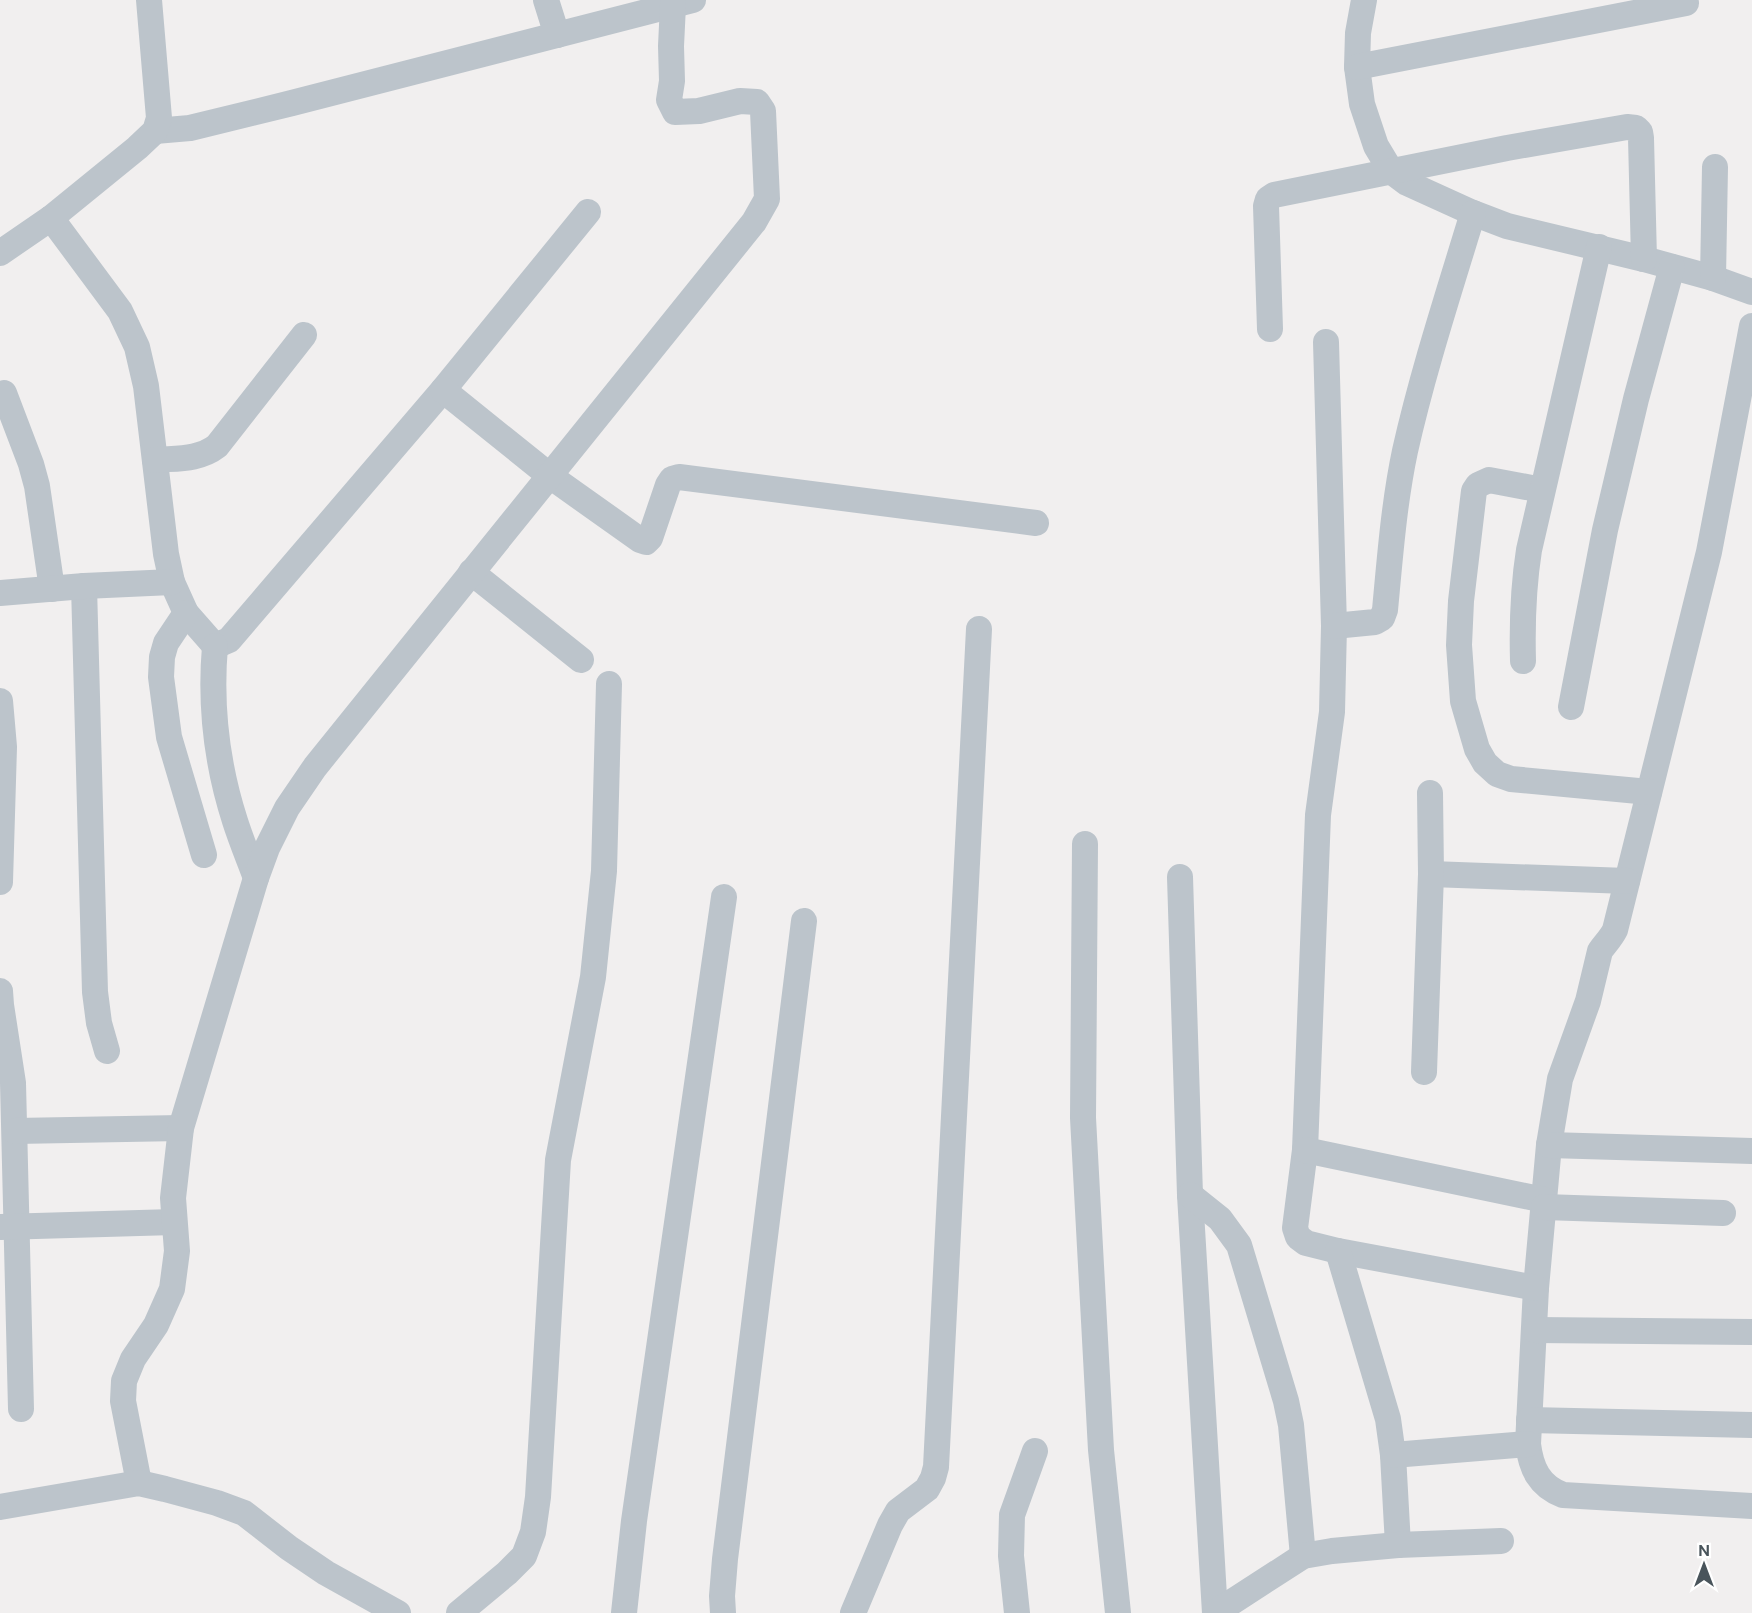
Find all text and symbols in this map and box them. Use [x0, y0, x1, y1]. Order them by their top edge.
north arrow [1674, 1535, 1734, 1595]
text: N [1698, 1540, 1710, 1561]

